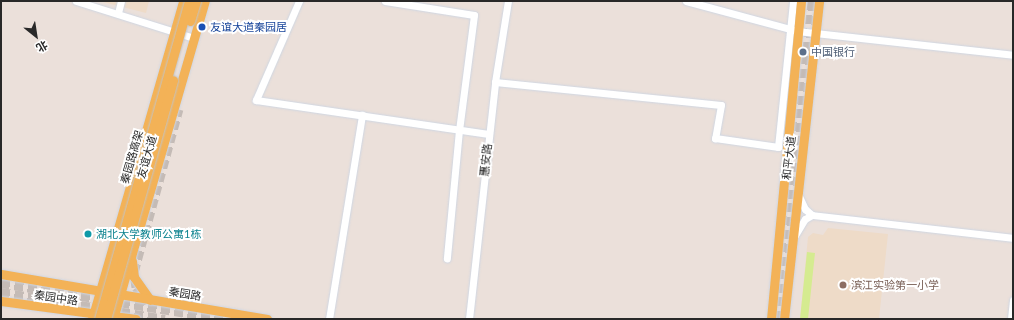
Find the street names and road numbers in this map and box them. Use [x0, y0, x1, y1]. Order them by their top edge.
street label: 秦园路高架 [118, 129, 146, 185]
street label: 友谊大道 [135, 134, 159, 180]
street label: 和平大道 [780, 135, 798, 181]
street label: 惠安路 [478, 143, 494, 177]
street label: 秦园路 [168, 285, 202, 303]
street label: 秦园中路 [33, 288, 79, 308]

